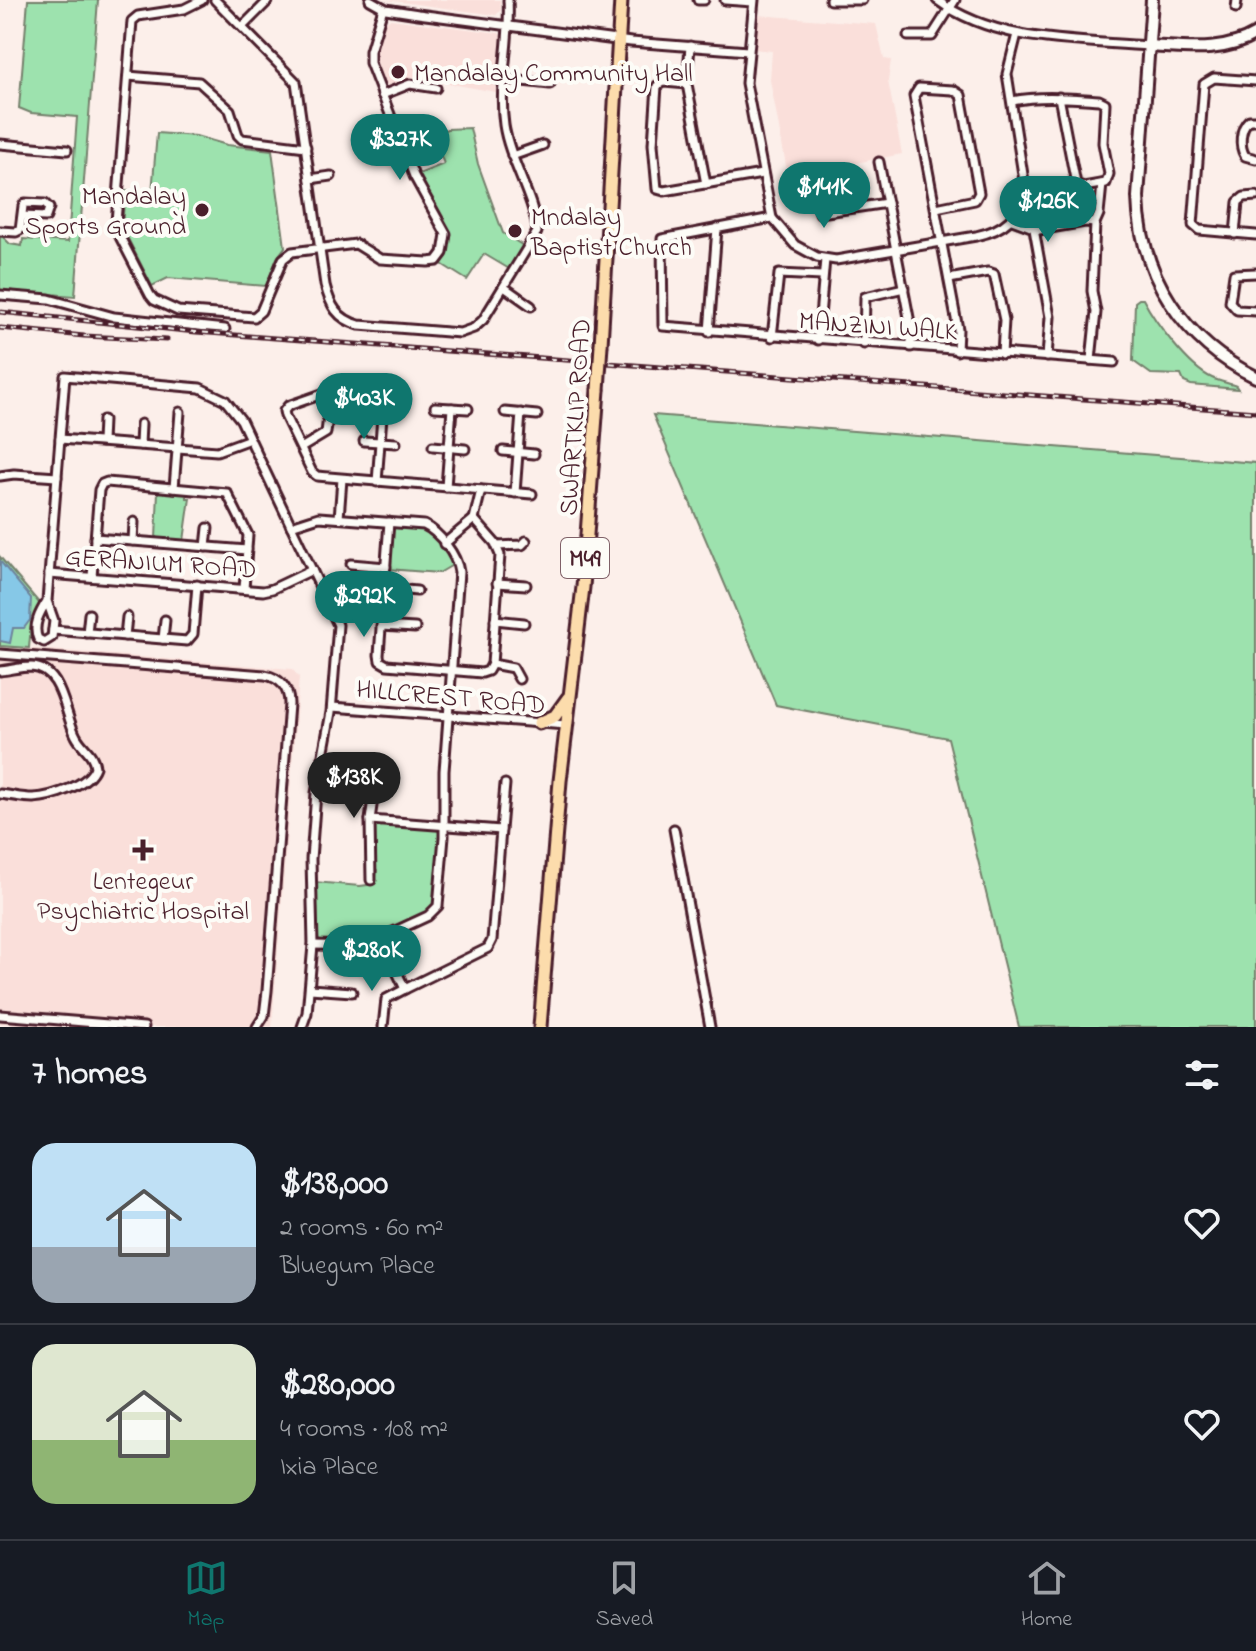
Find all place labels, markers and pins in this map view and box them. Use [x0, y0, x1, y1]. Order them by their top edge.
place label: Mandalay Community Hall [414, 56, 693, 94]
marker: Mandalay Community Hall [389, 63, 407, 81]
pin: $327K [344, 114, 456, 182]
pin: $141K [768, 162, 880, 230]
pin: $126K [992, 176, 1104, 244]
place label: Mandalay Sports Ground [25, 179, 186, 247]
place label: Mndalay Baptist Church [530, 200, 692, 268]
marker: Mandalay Sports Ground [193, 201, 211, 219]
marker: Mndalay Baptist Church [506, 222, 524, 240]
pin: $403K [308, 373, 420, 441]
pin: $292K [308, 571, 420, 639]
pin: $138K [298, 752, 410, 820]
marker: Lentegeur Psychiatric Hospital [132, 839, 154, 861]
place label: Lentegeur Psychiatric Hospital [37, 864, 249, 932]
pin: $280K [316, 925, 428, 993]

